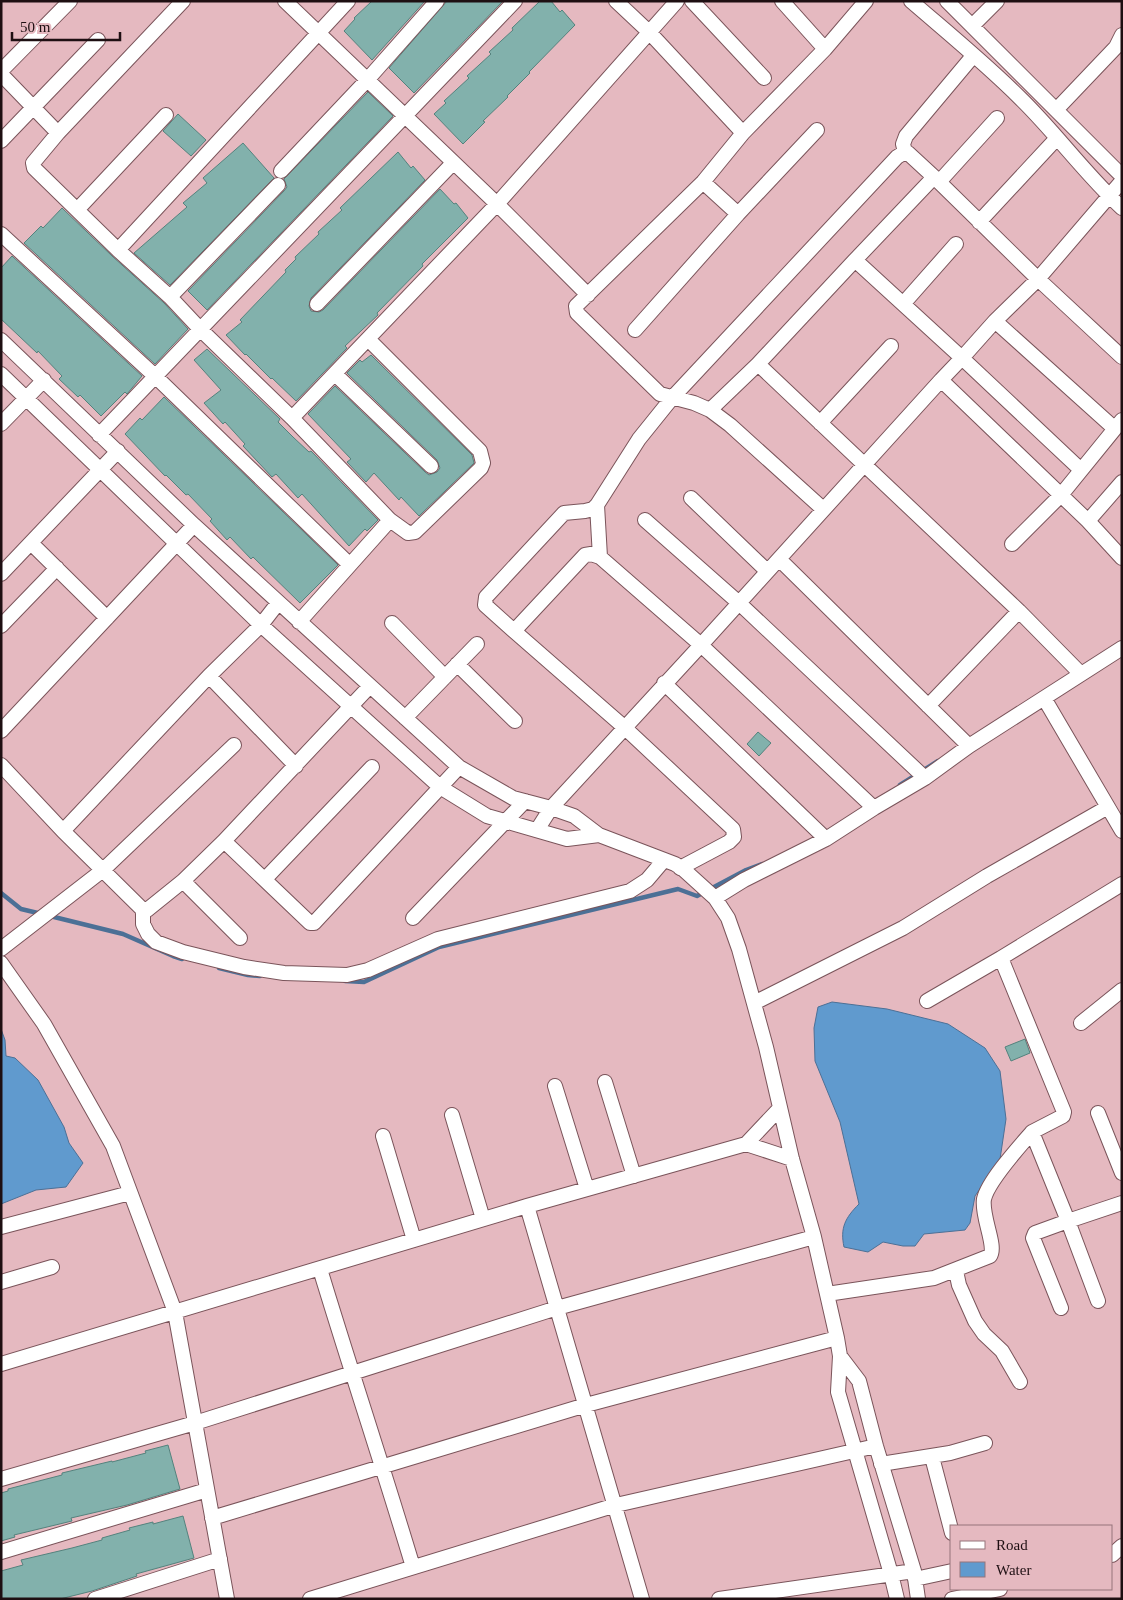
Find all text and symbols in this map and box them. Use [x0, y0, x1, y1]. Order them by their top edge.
scale bar [12, 10, 120, 42]
text: 50 m [20, 19, 51, 35]
legend [950, 1525, 1113, 1590]
text: Road [996, 1537, 1028, 1553]
text: Water [996, 1562, 1031, 1578]

